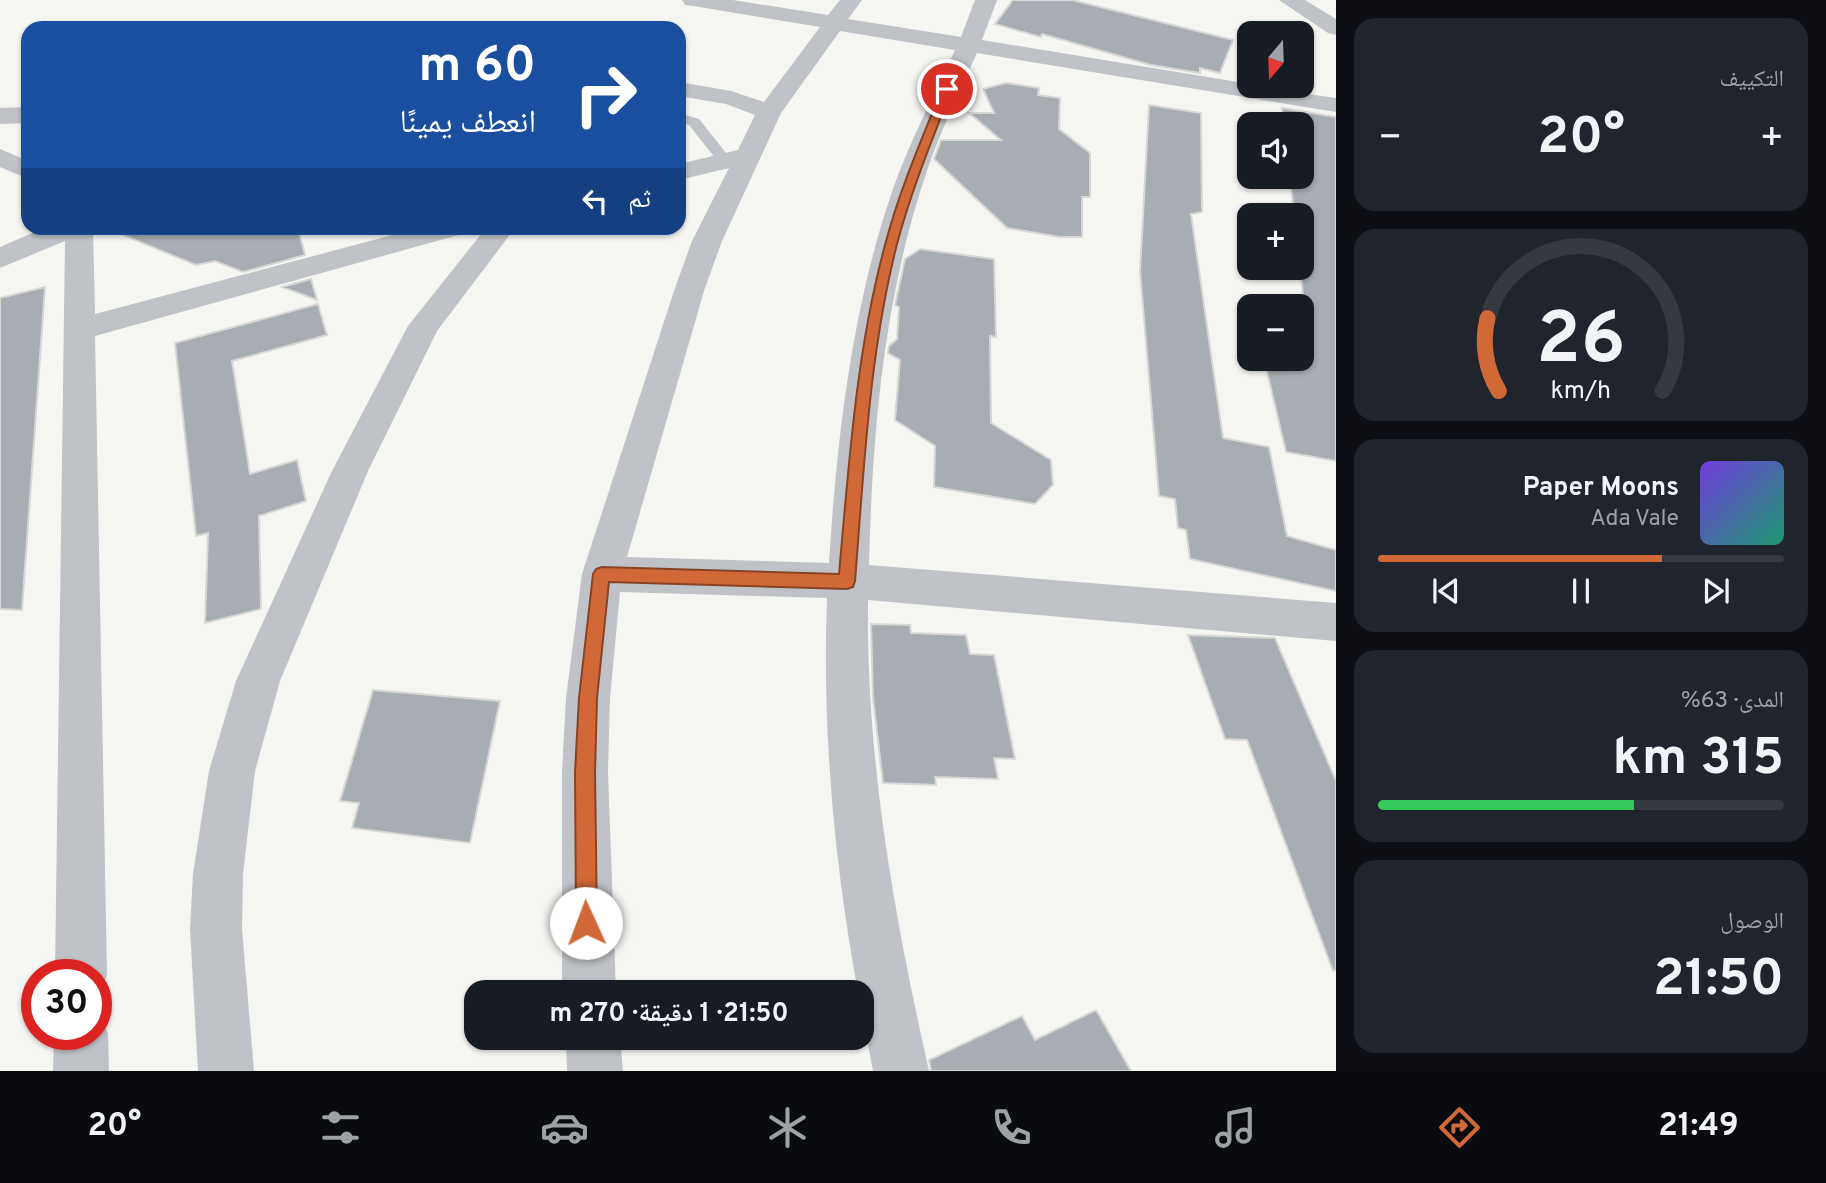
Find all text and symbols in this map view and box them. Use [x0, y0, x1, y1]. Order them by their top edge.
north arrow [1237, 21, 1314, 98]
map controls [1237, 21, 1314, 371]
text: 60 m [418, 37, 536, 99]
icon: right [560, 49, 651, 140]
pin [917, 59, 977, 119]
text: التكييف [1719, 66, 1784, 95]
icon: arrive [928, 70, 966, 108]
text: انعطف يمينًا [399, 104, 536, 144]
text: 20° [1537, 106, 1625, 172]
button: sound [1237, 112, 1314, 189]
text: − [1378, 115, 1403, 164]
text: + [1759, 115, 1784, 164]
icon: left [576, 182, 614, 220]
text: ثم [628, 184, 651, 217]
button: + [1237, 203, 1314, 280]
button: − [1237, 294, 1314, 371]
text: 26 [1536, 297, 1626, 389]
text: km/h [1551, 376, 1611, 408]
text: Paper Moons [1523, 472, 1679, 505]
text: Ada Vale [1590, 505, 1679, 534]
icon: previous [1427, 572, 1465, 610]
icon: pause [1562, 572, 1600, 610]
icon: next [1697, 572, 1735, 610]
text: المدى · 63% [1681, 687, 1784, 716]
text: 315 km [1613, 727, 1784, 793]
position arrow [549, 886, 623, 960]
text: الوصول [1720, 908, 1784, 937]
text: 21:50 [1653, 948, 1784, 1014]
speed limit sign: 30 [21, 959, 112, 1050]
text: 21:50 · 1 دقيقة · 270 m [549, 998, 789, 1031]
icon: filters [316, 1103, 365, 1152]
icon: car [540, 1103, 589, 1152]
icon: climate [763, 1103, 812, 1152]
icon: phone [987, 1103, 1036, 1152]
icon: music [1211, 1103, 1260, 1152]
icon: directions [1435, 1103, 1484, 1152]
text: 20° [87, 1107, 141, 1147]
text: 21:49 [1658, 1107, 1739, 1147]

